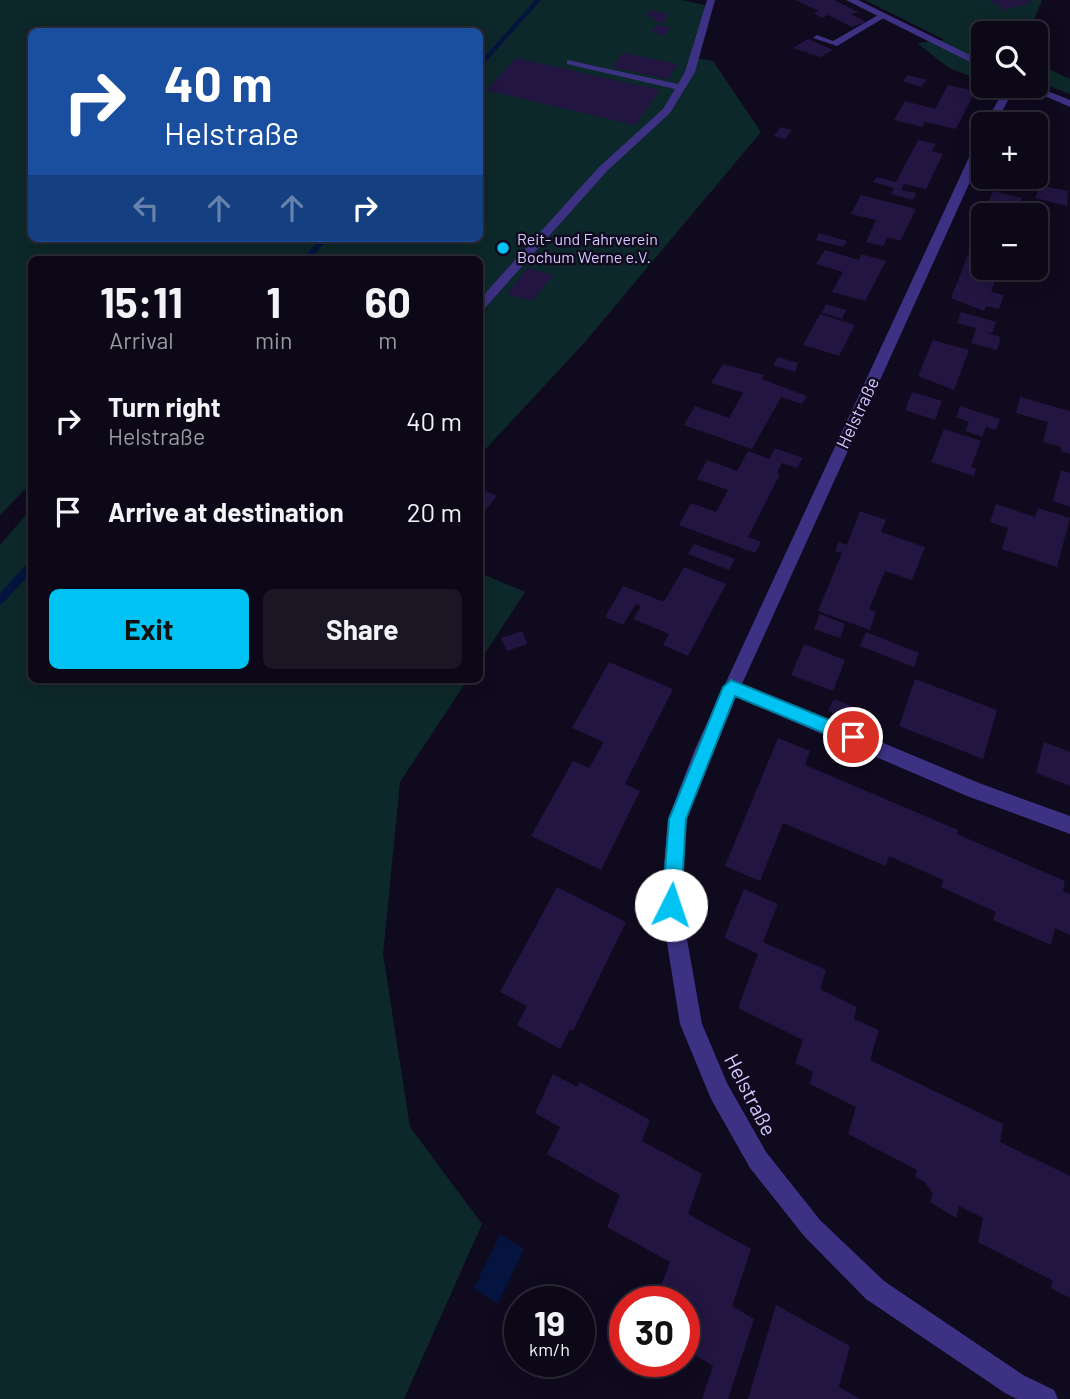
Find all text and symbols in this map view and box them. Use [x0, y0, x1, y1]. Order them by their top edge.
map controls [971, 21, 1048, 280]
button: search [971, 21, 1048, 98]
text: 40 m [164, 53, 272, 112]
icon: right [49, 56, 140, 147]
button: + [971, 112, 1048, 189]
text: Helstraße [164, 113, 299, 151]
icon: left [127, 189, 165, 227]
icon: ahead [200, 189, 238, 227]
icon: ahead [273, 189, 311, 227]
icon: right [346, 189, 384, 227]
button: − [971, 203, 1048, 280]
place label: Reit- und Fahrverein Bochum Werne e.V. [517, 229, 658, 266]
marker: Reit- und Fahrverein Bochum Werne e.V. [495, 240, 511, 256]
text: 15:11 [100, 276, 183, 326]
text: 1 [266, 276, 281, 326]
text: 60 [364, 276, 411, 326]
text: Arrival [109, 326, 174, 354]
text: min [255, 326, 292, 354]
text: m [378, 326, 397, 354]
street label: Helstraße [831, 373, 883, 452]
text: Turn right [108, 391, 221, 422]
icon: right [49, 402, 87, 440]
text: 40 m [406, 405, 462, 436]
text: Helstraße [108, 422, 205, 450]
icon: arrive [49, 493, 87, 531]
text: Arrive at destination [108, 496, 344, 527]
text: 20 m [407, 496, 462, 527]
button: Exit [49, 589, 249, 669]
button: Share [263, 589, 462, 669]
pin [823, 707, 883, 767]
icon: arrive [834, 718, 872, 756]
position arrow [634, 868, 708, 942]
street label: Helstraße [720, 1049, 783, 1140]
speed limit sign: 30 [609, 1286, 700, 1377]
text: 19 [534, 1301, 565, 1343]
text: km/h [529, 1338, 570, 1360]

